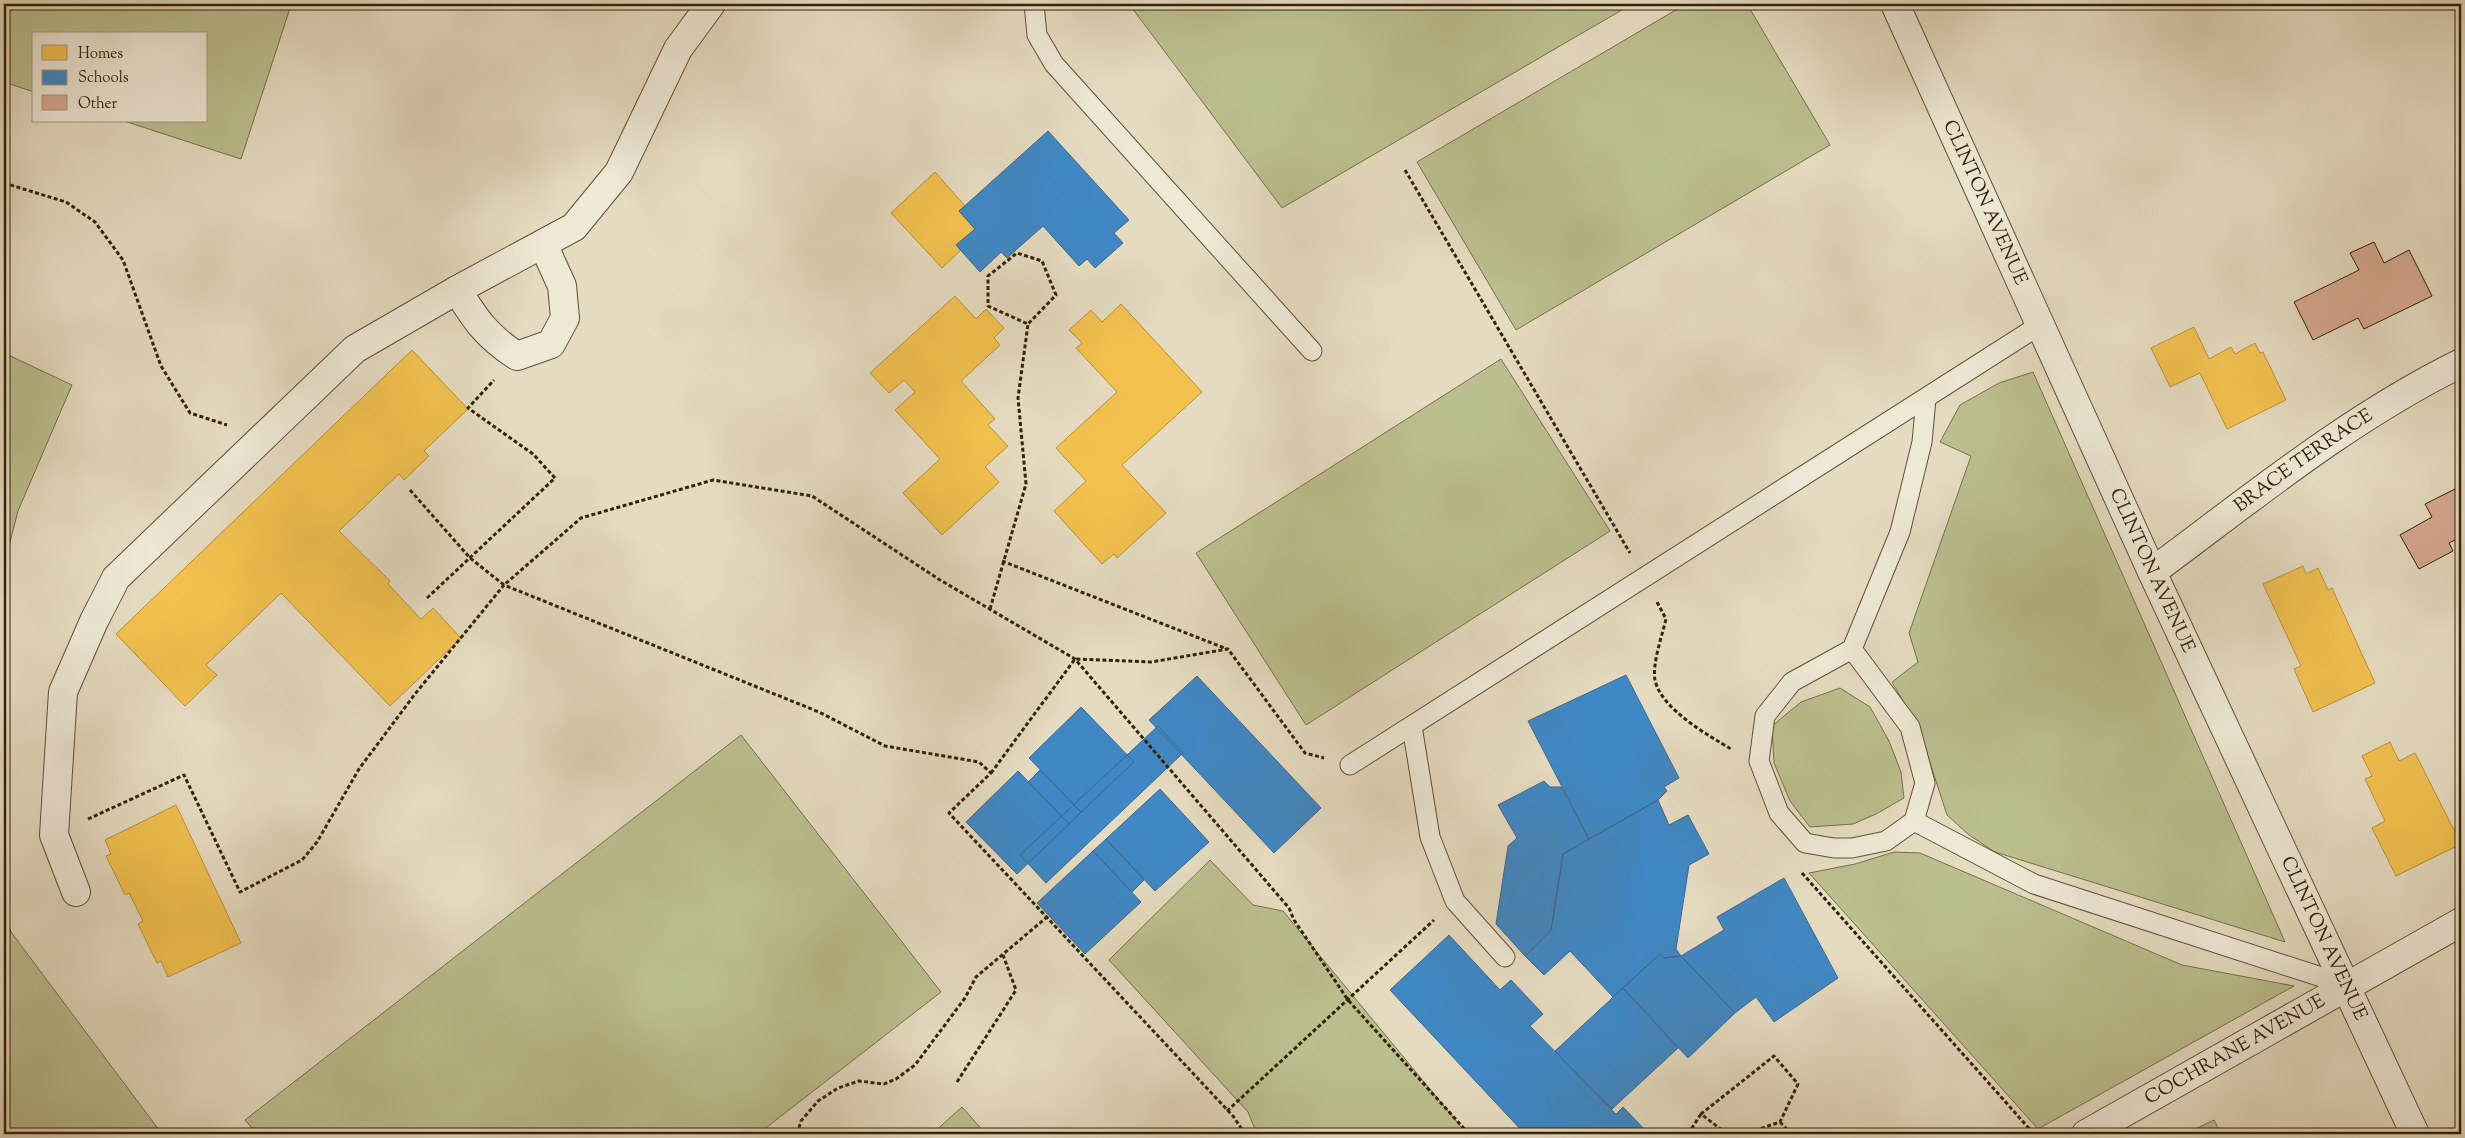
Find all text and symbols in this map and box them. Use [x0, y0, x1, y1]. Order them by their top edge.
legend [32, 32, 208, 122]
text: Homes [78, 44, 123, 65]
text: Schools [78, 68, 129, 89]
text: Other [78, 94, 118, 115]
street label: CLINTON AVENUE [1936, 116, 2034, 290]
street label: BRACE TERRACE [2228, 402, 2379, 519]
street label: CLINTON AVENUE [2102, 484, 2202, 658]
street label: CLINTON AVENUE [2273, 852, 2374, 1025]
street label: COCHRANE AVENUE [2140, 988, 2331, 1112]

